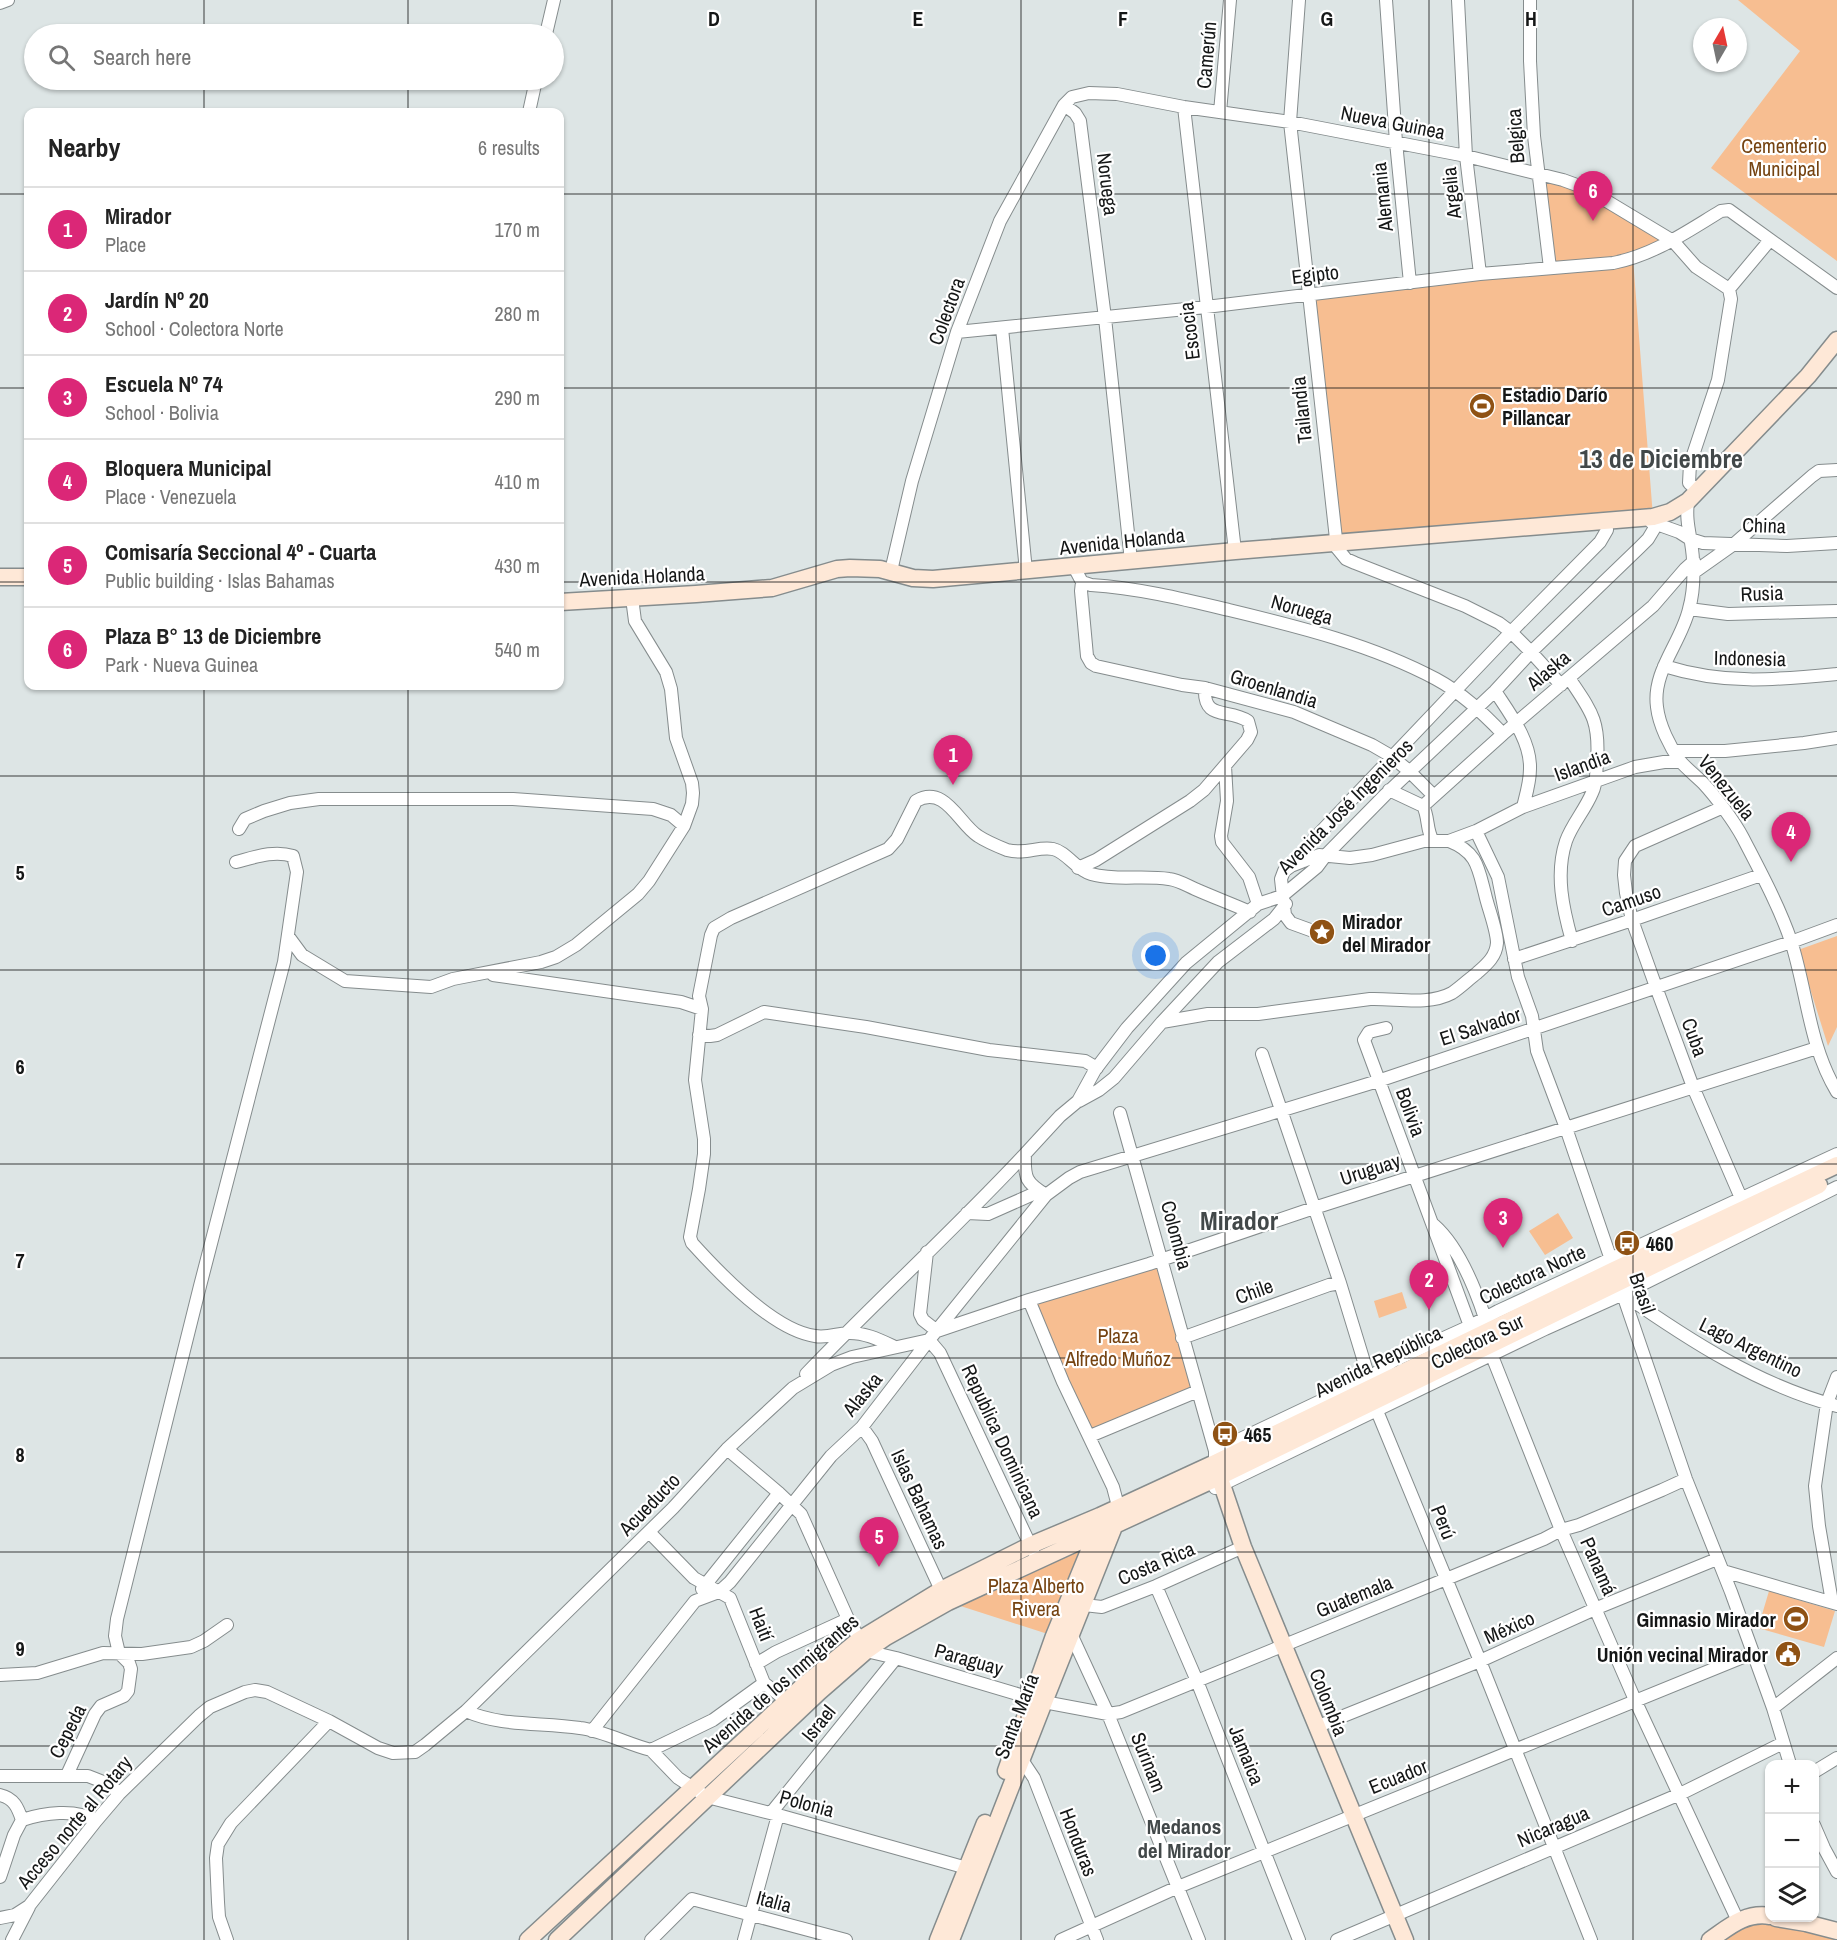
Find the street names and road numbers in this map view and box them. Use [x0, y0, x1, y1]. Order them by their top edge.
street label: Camerún [1190, 20, 1222, 90]
street label: Nueva Guinea [1339, 99, 1447, 145]
street label: Belgica [1500, 108, 1530, 164]
street label: Noruega [1091, 151, 1125, 217]
street label: Alemania [1365, 161, 1399, 234]
street label: Argelia [1435, 166, 1467, 221]
street label: Egipto [1290, 258, 1340, 290]
street label: Colectora [921, 273, 971, 349]
street label: Escocia [1172, 300, 1206, 362]
street label: Tailandia [1284, 375, 1318, 445]
street label: China [1742, 511, 1786, 539]
street label: Avenida Holanda [1057, 521, 1186, 561]
street label: Avenida Holanda [578, 559, 705, 593]
street label: Rusia [1740, 579, 1784, 607]
street label: Noruega [1268, 587, 1336, 631]
street label: Alaska [1520, 644, 1576, 697]
street label: Indonesia [1714, 644, 1786, 672]
street label: Groenlandia [1227, 662, 1321, 714]
street label: Avenida José Ingenieros [1271, 732, 1419, 880]
street label: Islandia [1550, 742, 1614, 788]
street label: Venezuela [1692, 749, 1762, 825]
street label: Camuso [1598, 877, 1664, 923]
street label: El Salvador [1436, 1000, 1525, 1052]
street label: Cuba [1676, 1014, 1714, 1060]
street label: Bolivia [1390, 1084, 1432, 1140]
street label: Uruguay [1336, 1146, 1404, 1191]
street label: Colombia [1155, 1198, 1199, 1272]
street label: Colectora Norte [1474, 1237, 1590, 1311]
street label: Brasil [1623, 1269, 1663, 1317]
street label: Chile [1231, 1272, 1277, 1310]
street label: Colectora Sur [1426, 1307, 1528, 1375]
street label: Lago Argentino [1695, 1310, 1807, 1384]
street label: Avenida República [1309, 1319, 1446, 1404]
street label: Republica Dominicana [956, 1360, 1050, 1522]
street label: Alaska [835, 1366, 888, 1422]
street label: Islas Bahamas [885, 1445, 955, 1553]
street label: Acueducto [612, 1467, 686, 1542]
street label: Perú [1425, 1501, 1463, 1543]
street label: Panamá [1574, 1533, 1624, 1599]
street label: Costa Rica [1113, 1535, 1199, 1591]
street label: Guatemala [1312, 1568, 1396, 1624]
street label: Haití [743, 1603, 781, 1645]
street label: México [1479, 1604, 1539, 1650]
street label: Avenida de los Inmigrantes [695, 1607, 864, 1759]
street label: Paraguay [932, 1636, 1007, 1682]
street label: Colombia [1303, 1664, 1355, 1740]
street label: Santa María [987, 1669, 1045, 1763]
street label: Cepeda [42, 1699, 92, 1763]
street label: Israel [795, 1699, 841, 1747]
street label: Jamaica [1223, 1721, 1271, 1789]
street label: Surinam [1125, 1728, 1173, 1796]
street label: Acceso norte al Rotary [10, 1749, 138, 1895]
street label: Ecuador [1365, 1752, 1432, 1800]
street label: Polonia [777, 1783, 837, 1823]
street label: Nicaragua [1513, 1799, 1593, 1853]
street label: Honduras [1054, 1804, 1104, 1880]
street label: Italia [753, 1883, 795, 1919]

